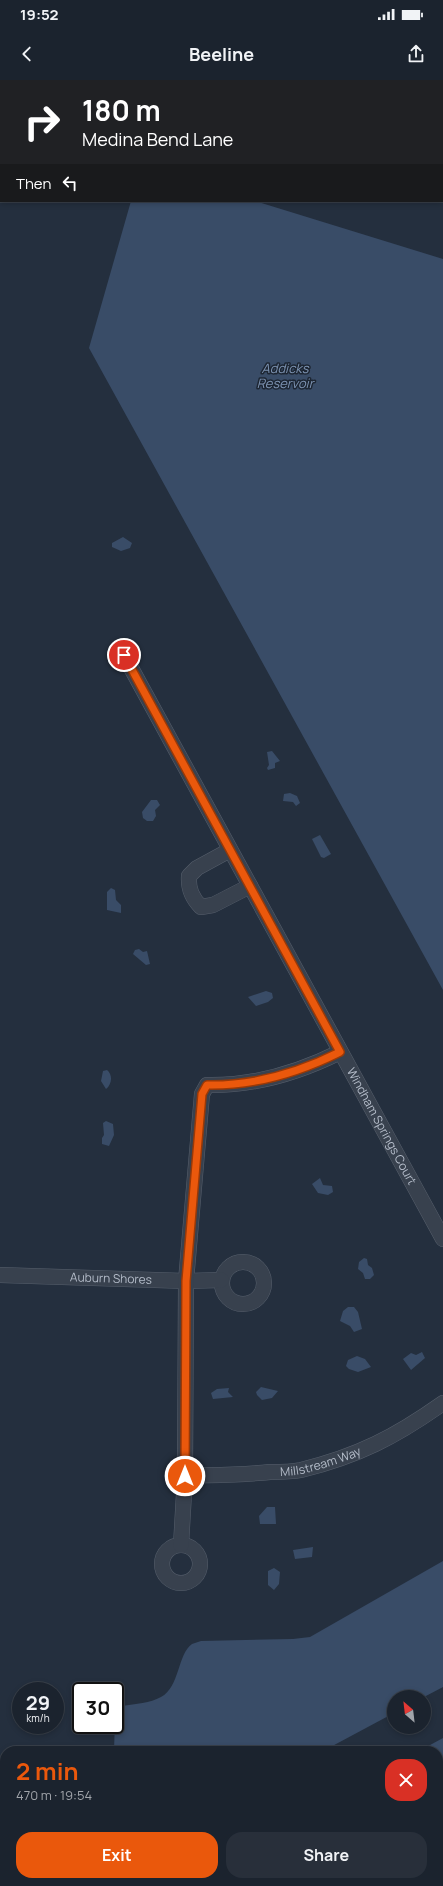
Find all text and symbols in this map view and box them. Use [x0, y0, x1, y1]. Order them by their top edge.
text: 19:52 [20, 4, 58, 25]
text: Beeline [189, 42, 254, 66]
icon: back [16, 43, 38, 65]
icon: share [405, 43, 427, 65]
text: 180 m [82, 91, 161, 129]
icon: right [16, 96, 68, 148]
text: Medina Bend Lane [82, 127, 233, 151]
icon: left [59, 172, 81, 194]
text: Then [16, 173, 51, 194]
water label: Addicks Reservoir [257, 359, 316, 392]
pin [107, 638, 141, 672]
icon: arrive [113, 644, 135, 666]
street label: Windham Springs Court [343, 1064, 421, 1188]
street label: Auburn Shores [70, 1268, 152, 1288]
street label: Millstream Way [280, 1442, 364, 1480]
position arrow [164, 1455, 206, 1497]
speed limit sign: 30 [72, 1682, 124, 1734]
text: 29 [26, 1689, 50, 1716]
north arrow [387, 1690, 431, 1734]
map controls [387, 1690, 431, 1734]
text: km/h [26, 1711, 50, 1725]
text: 2 min [16, 1754, 78, 1787]
button: close [385, 1759, 427, 1801]
text: 470 m · 19:54 [16, 1786, 92, 1804]
button: Exit [16, 1832, 218, 1878]
button: Share [226, 1832, 427, 1878]

